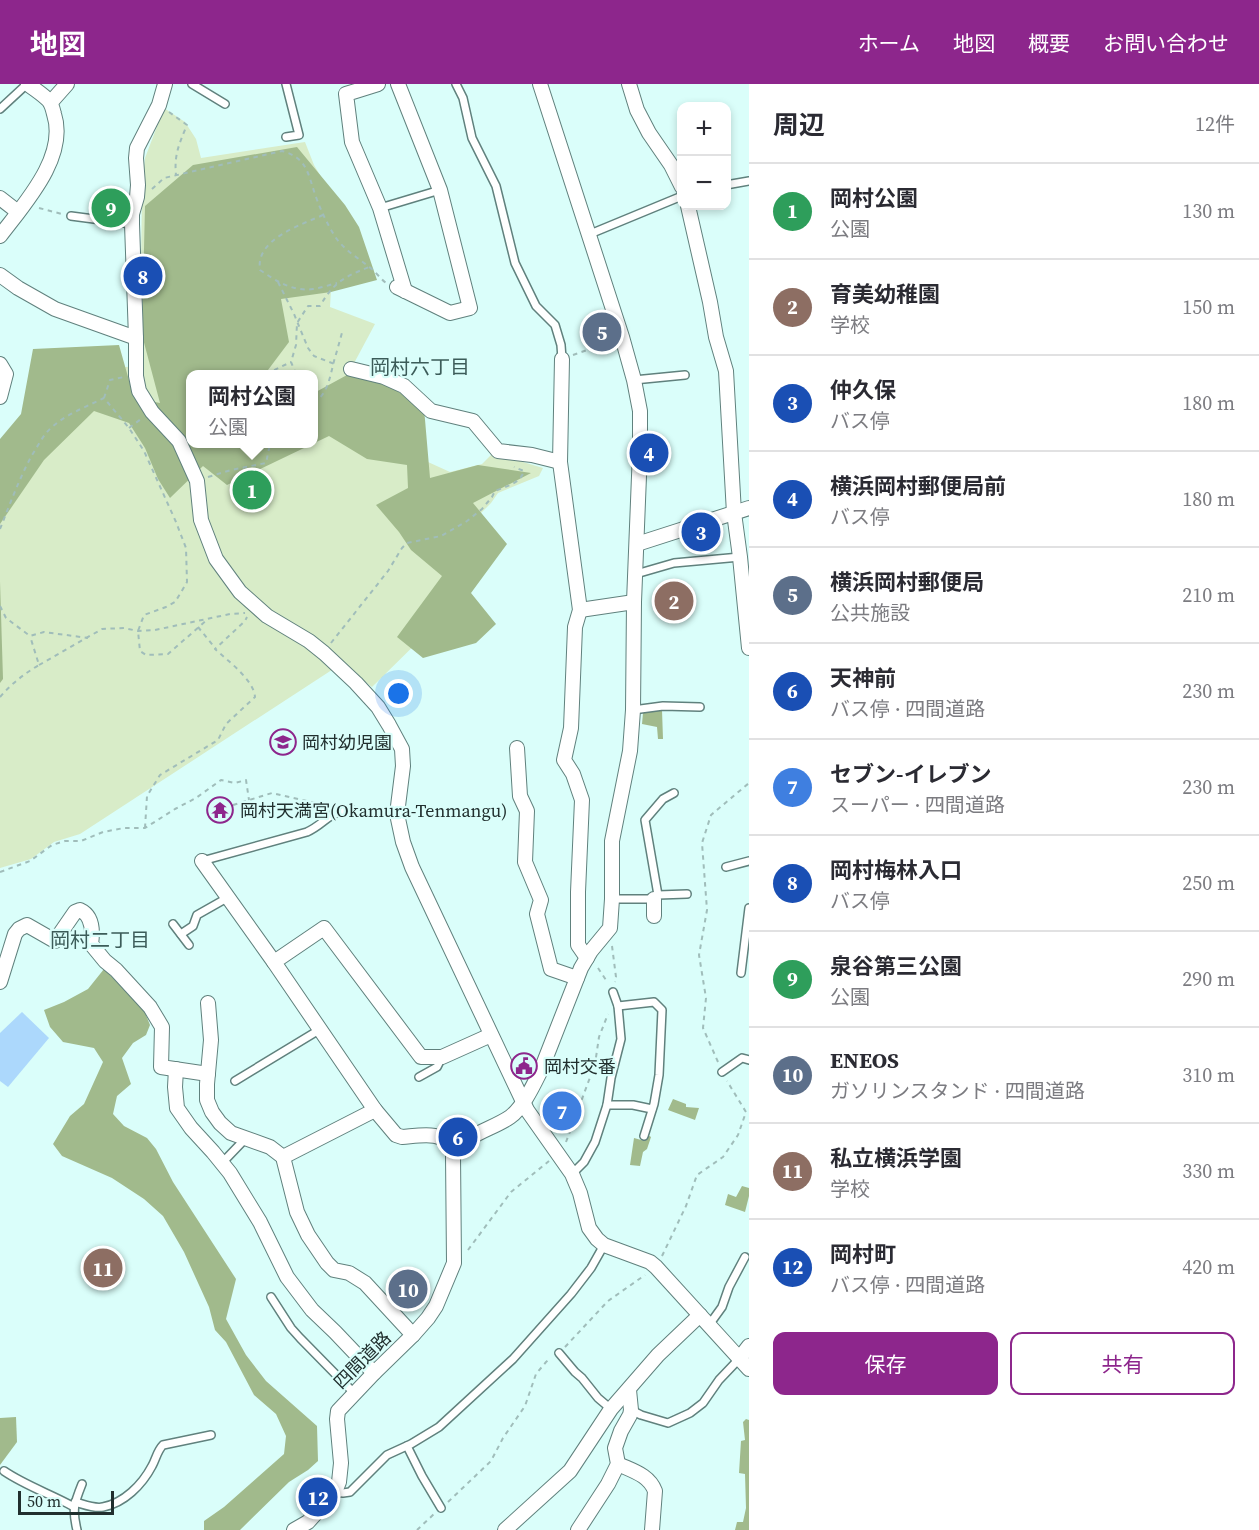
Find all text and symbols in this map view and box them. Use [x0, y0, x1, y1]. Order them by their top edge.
text: 地図 [30, 25, 86, 63]
text: ホーム [858, 29, 920, 58]
text: 地図 [953, 29, 995, 58]
text: 概要 [1028, 29, 1070, 58]
text: お問い合わせ [1103, 29, 1229, 58]
map controls [677, 102, 731, 210]
button: + [677, 102, 731, 156]
text: 周辺 [773, 107, 825, 143]
text: 12件 [1195, 110, 1235, 138]
button: − [677, 156, 731, 210]
text: 岡村公園 [830, 183, 918, 213]
pin: 9 [92, 186, 130, 230]
text: 1 [787, 197, 798, 225]
text: 130 m [1182, 197, 1235, 225]
text: 公園 [830, 215, 870, 243]
pin: 8 [124, 254, 162, 298]
text: 育美幼稚園 [830, 279, 940, 309]
text: 2 [787, 293, 798, 321]
text: 150 m [1182, 293, 1235, 321]
pin: 5 [582, 310, 622, 354]
text: 学校 [830, 311, 870, 339]
district label: 岡村六丁目 [370, 353, 470, 381]
popup [186, 370, 318, 448]
text: 仲久保 [830, 375, 896, 405]
text: 岡村公園 [208, 381, 296, 411]
text: 3 [787, 389, 798, 417]
text: 180 m [1182, 389, 1235, 417]
text: バス停 [830, 407, 890, 435]
text: 公園 [208, 413, 248, 441]
pin: 4 [630, 430, 668, 476]
pin: 1 [232, 468, 272, 512]
text: 横浜岡村郵便局前 [830, 471, 1006, 501]
text: 4 [787, 485, 798, 513]
text: 180 m [1182, 485, 1235, 513]
text: バス停 [830, 503, 890, 531]
pin: 3 [682, 510, 720, 554]
text: 横浜岡村郵便局 [830, 567, 984, 597]
pin: 2 [654, 578, 694, 624]
text: 5 [787, 581, 798, 609]
text: 210 m [1182, 581, 1235, 609]
text: 公共施設 [830, 599, 910, 627]
text: 天神前 [830, 663, 896, 693]
text: 6 [787, 677, 798, 705]
text: 230 m [1182, 677, 1235, 705]
your location [384, 679, 413, 708]
text: バス停 · 四間道路 [830, 695, 985, 723]
school or university icon: 岡村幼児園 [268, 727, 298, 757]
place label: 岡村幼児園 [302, 730, 392, 755]
text: セブン-イレブン [830, 759, 991, 789]
text: 7 [787, 773, 798, 801]
text: 230 m [1182, 773, 1235, 801]
text: スーパー · 四間道路 [830, 791, 1005, 819]
temple icon: 岡村天満宮(Okamura-Tenmangu) [205, 795, 235, 825]
place label: 岡村天満宮(Okamura-Tenmangu) [240, 798, 507, 823]
text: 岡村梅林入口 [830, 855, 962, 885]
text: 8 [787, 869, 798, 897]
text: 250 m [1182, 869, 1235, 897]
text: バス停 [830, 887, 890, 915]
district label: 岡村二丁目 [50, 926, 150, 954]
text: 泉谷第三公園 [830, 951, 962, 981]
text: 9 [787, 965, 798, 993]
text: 290 m [1182, 965, 1235, 993]
text: 公園 [830, 983, 870, 1011]
text: ENEOS [830, 1045, 899, 1075]
public building icon: 岡村交番 [509, 1051, 539, 1081]
place label: 岡村交番 [544, 1054, 616, 1079]
text: 10 [782, 1061, 803, 1089]
text: 310 m [1182, 1061, 1235, 1089]
text: ガソリンスタンド · 四間道路 [830, 1077, 1085, 1105]
pin: 7 [542, 1088, 582, 1134]
pin: 6 [438, 1114, 478, 1160]
text: 私立横浜学園 [830, 1143, 962, 1173]
text: 11 [782, 1157, 803, 1185]
text: 330 m [1182, 1157, 1235, 1185]
text: 学校 [830, 1175, 870, 1203]
text: 岡村町 [830, 1239, 896, 1269]
pin: 11 [84, 1246, 122, 1290]
text: 12 [782, 1253, 803, 1281]
text: 420 m [1182, 1253, 1235, 1281]
pin: 10 [388, 1266, 428, 1312]
text: バス停 · 四間道路 [830, 1271, 985, 1299]
street label: 四間道路 [328, 1326, 396, 1394]
button: 保存 [773, 1332, 998, 1395]
button: 共有 [1010, 1332, 1235, 1395]
pin: 12 [298, 1474, 338, 1520]
scale bar [18, 1488, 114, 1516]
text: 50 m [27, 1490, 61, 1512]

